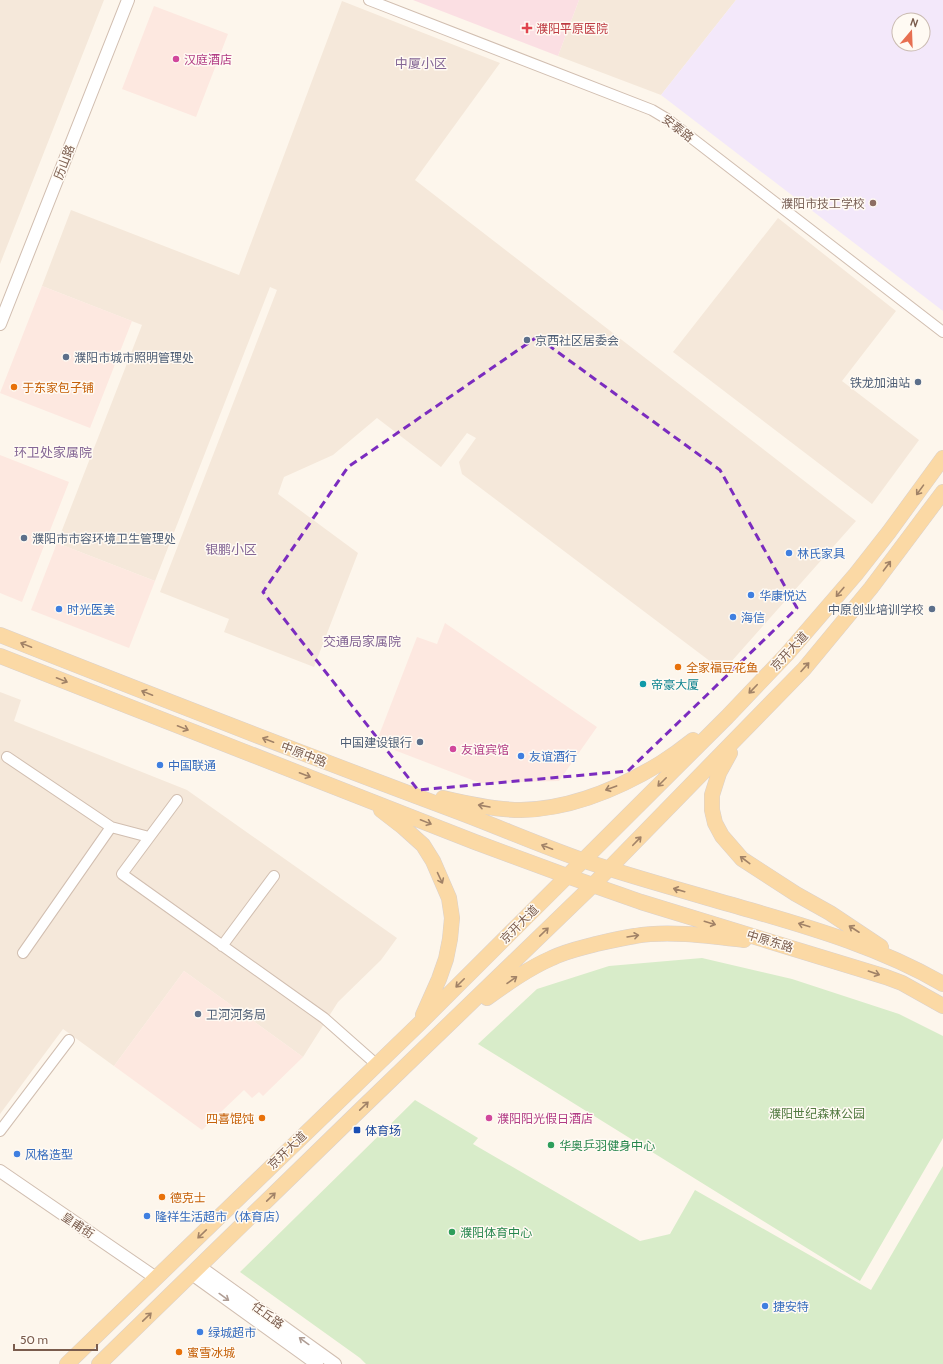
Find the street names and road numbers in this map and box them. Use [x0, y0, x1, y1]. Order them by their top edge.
street label: 安泰路 [659, 111, 697, 145]
street label: 历山路 [51, 143, 77, 181]
street label: 京开大道 [767, 628, 811, 674]
street label: 中原中路 [279, 738, 329, 770]
street label: 京开大道 [497, 902, 541, 946]
street label: 中原东路 [745, 927, 795, 955]
street label: 京开大道 [265, 1128, 309, 1172]
street label: 皇甫街 [59, 1209, 97, 1241]
street label: 任丘路 [249, 1298, 287, 1332]

